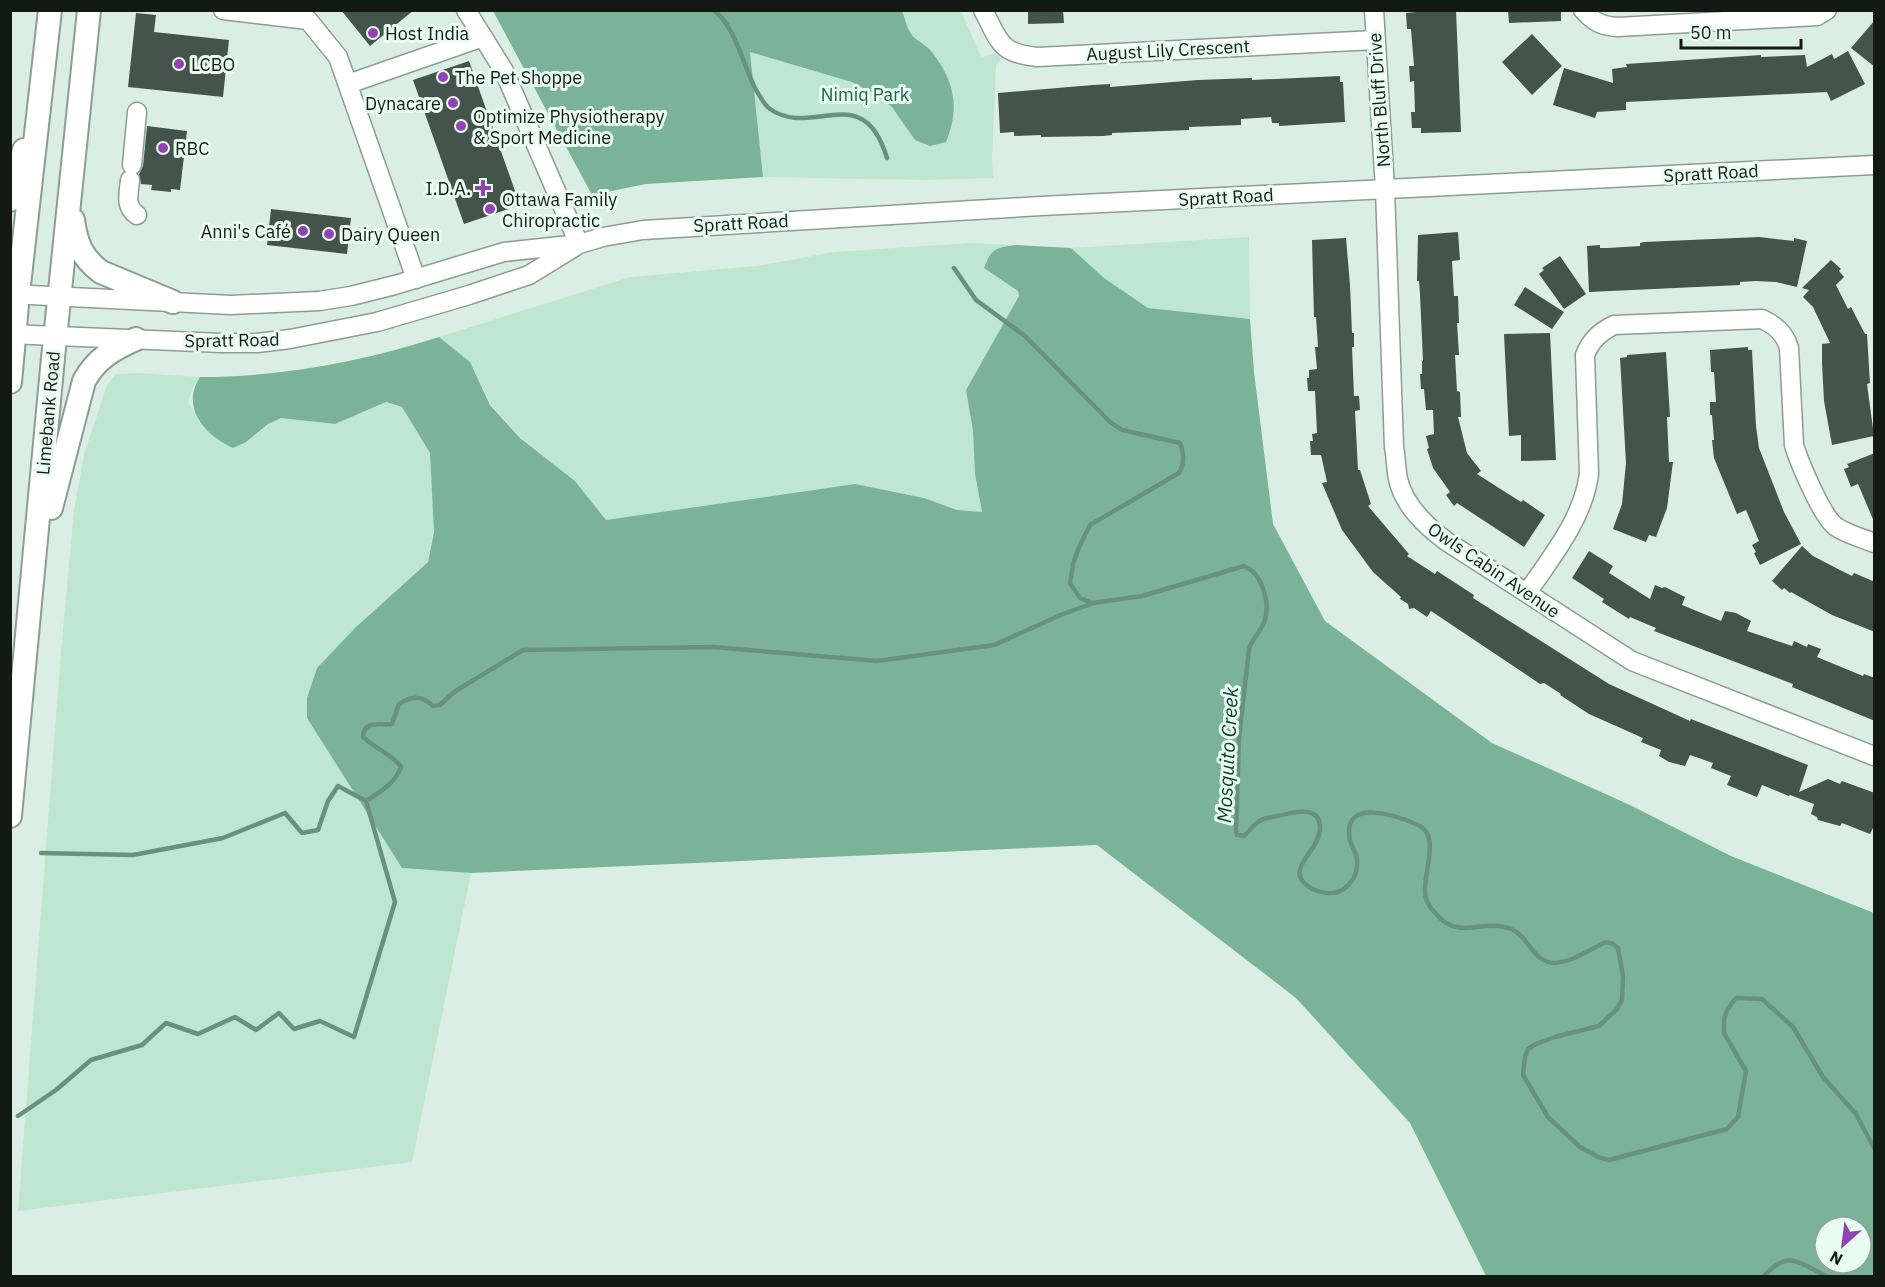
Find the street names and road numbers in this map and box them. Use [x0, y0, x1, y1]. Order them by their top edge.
street label: North Bluff Drive [1363, 32, 1395, 168]
street label: August Lily Crescent [1086, 34, 1250, 66]
street label: Spratt Road [1663, 159, 1759, 187]
street label: Spratt Road [1178, 183, 1274, 211]
street label: Spratt Road [693, 209, 789, 237]
street label: Spratt Road [184, 328, 280, 352]
street label: Limebank Road [31, 350, 65, 476]
street label: Owls Cabin Avenue [1423, 517, 1565, 623]

